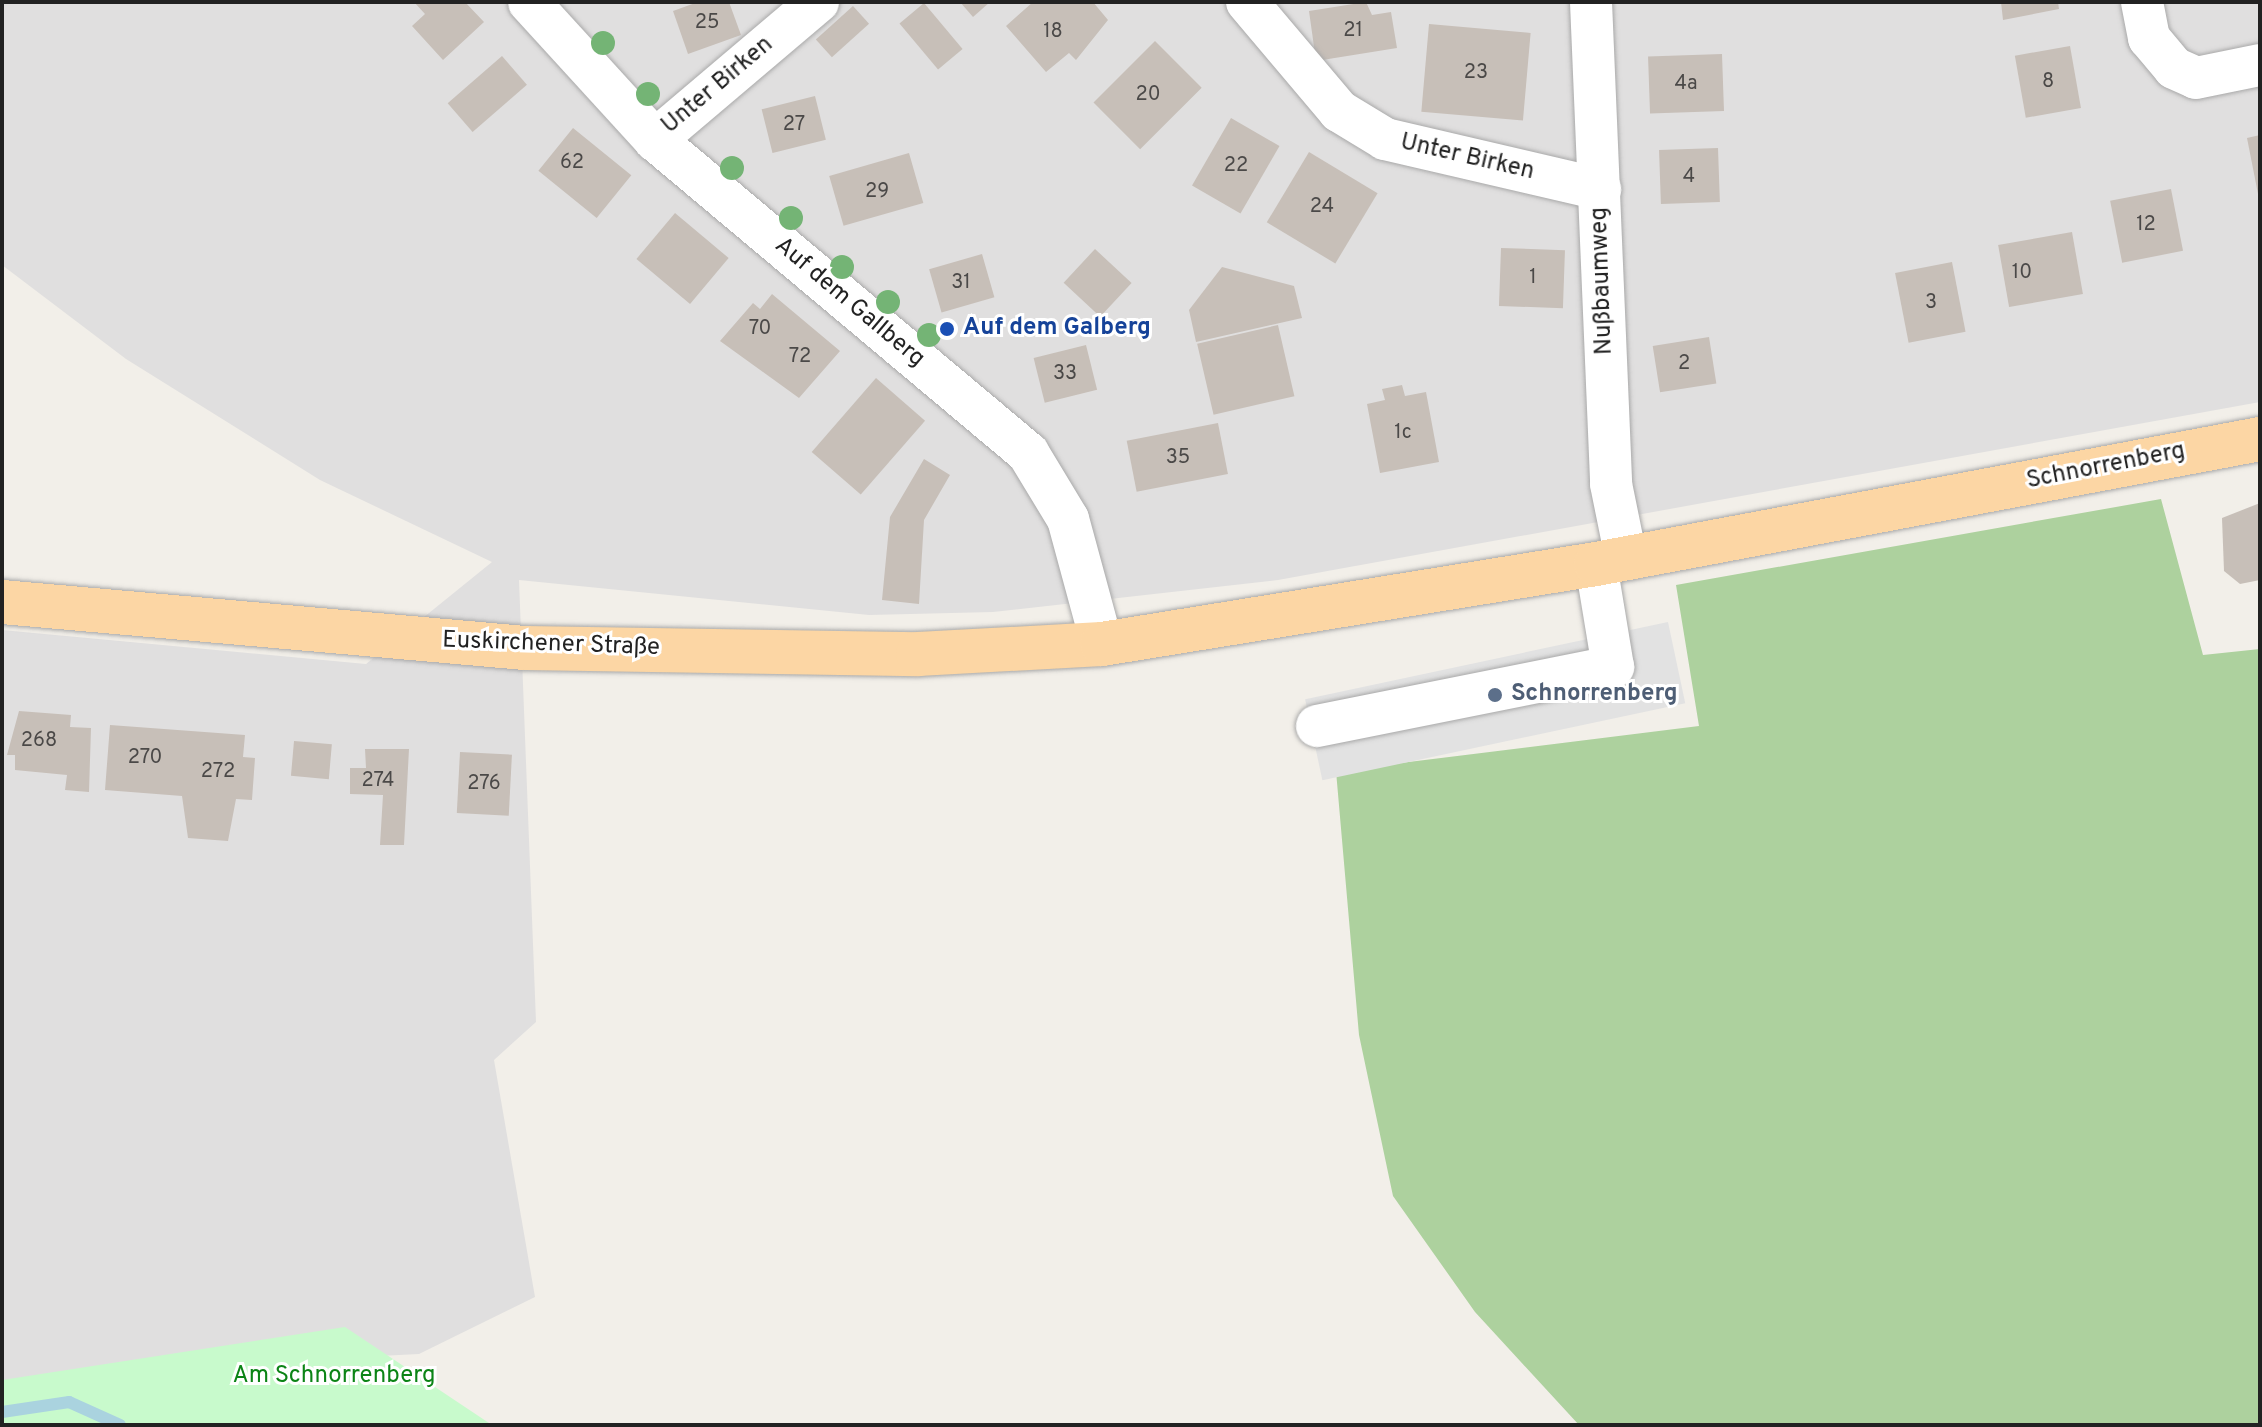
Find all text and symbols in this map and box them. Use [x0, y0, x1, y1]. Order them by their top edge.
house number: 25 [695, 11, 719, 35]
house number: 21 [1343, 19, 1363, 43]
house number: 18 [1043, 20, 1063, 44]
street label: Unter Birken [657, 31, 779, 141]
house number: 23 [1464, 61, 1488, 85]
house number: 8 [2042, 70, 2054, 94]
house number: 4a [1675, 72, 1697, 96]
house number: 20 [1135, 83, 1161, 107]
house number: 27 [783, 113, 805, 137]
street label: Unter Birken [1397, 129, 1537, 187]
house number: 62 [560, 151, 584, 175]
house number: 22 [1224, 154, 1248, 178]
house number: 4 [1683, 165, 1695, 189]
house number: 29 [865, 180, 889, 204]
house number: 24 [1310, 195, 1334, 219]
street label: Nußbaumweg [1586, 207, 1620, 355]
house number: 12 [2136, 213, 2156, 237]
street label: Auf dem Gallberg [768, 232, 930, 374]
house number: 10 [2012, 261, 2032, 285]
house number: 1 [1529, 266, 1537, 290]
house number: 31 [951, 271, 971, 295]
house number: 3 [1925, 291, 1937, 315]
place label: Auf dem Galberg [963, 315, 1151, 343]
house number: 70 [749, 317, 771, 341]
marker: Auf dem Galberg [938, 320, 956, 338]
house number: 72 [789, 345, 811, 369]
house number: 2 [1678, 352, 1690, 376]
house number: 33 [1053, 362, 1077, 386]
house number: 1c [1394, 421, 1412, 445]
street label: Schnorrenberg [2024, 438, 2188, 496]
house number: 35 [1166, 446, 1190, 470]
street label: Euskirchener Straße [442, 627, 660, 663]
place label: Schnorrenberg [1511, 681, 1678, 709]
marker: Schnorrenberg [1486, 686, 1504, 704]
house number: 268 [21, 729, 57, 753]
house number: 270 [128, 746, 162, 770]
house number: 272 [201, 760, 235, 784]
house number: 274 [362, 769, 394, 793]
house number: 276 [467, 772, 501, 796]
park label: Am Schnorrenberg [232, 1363, 436, 1391]

